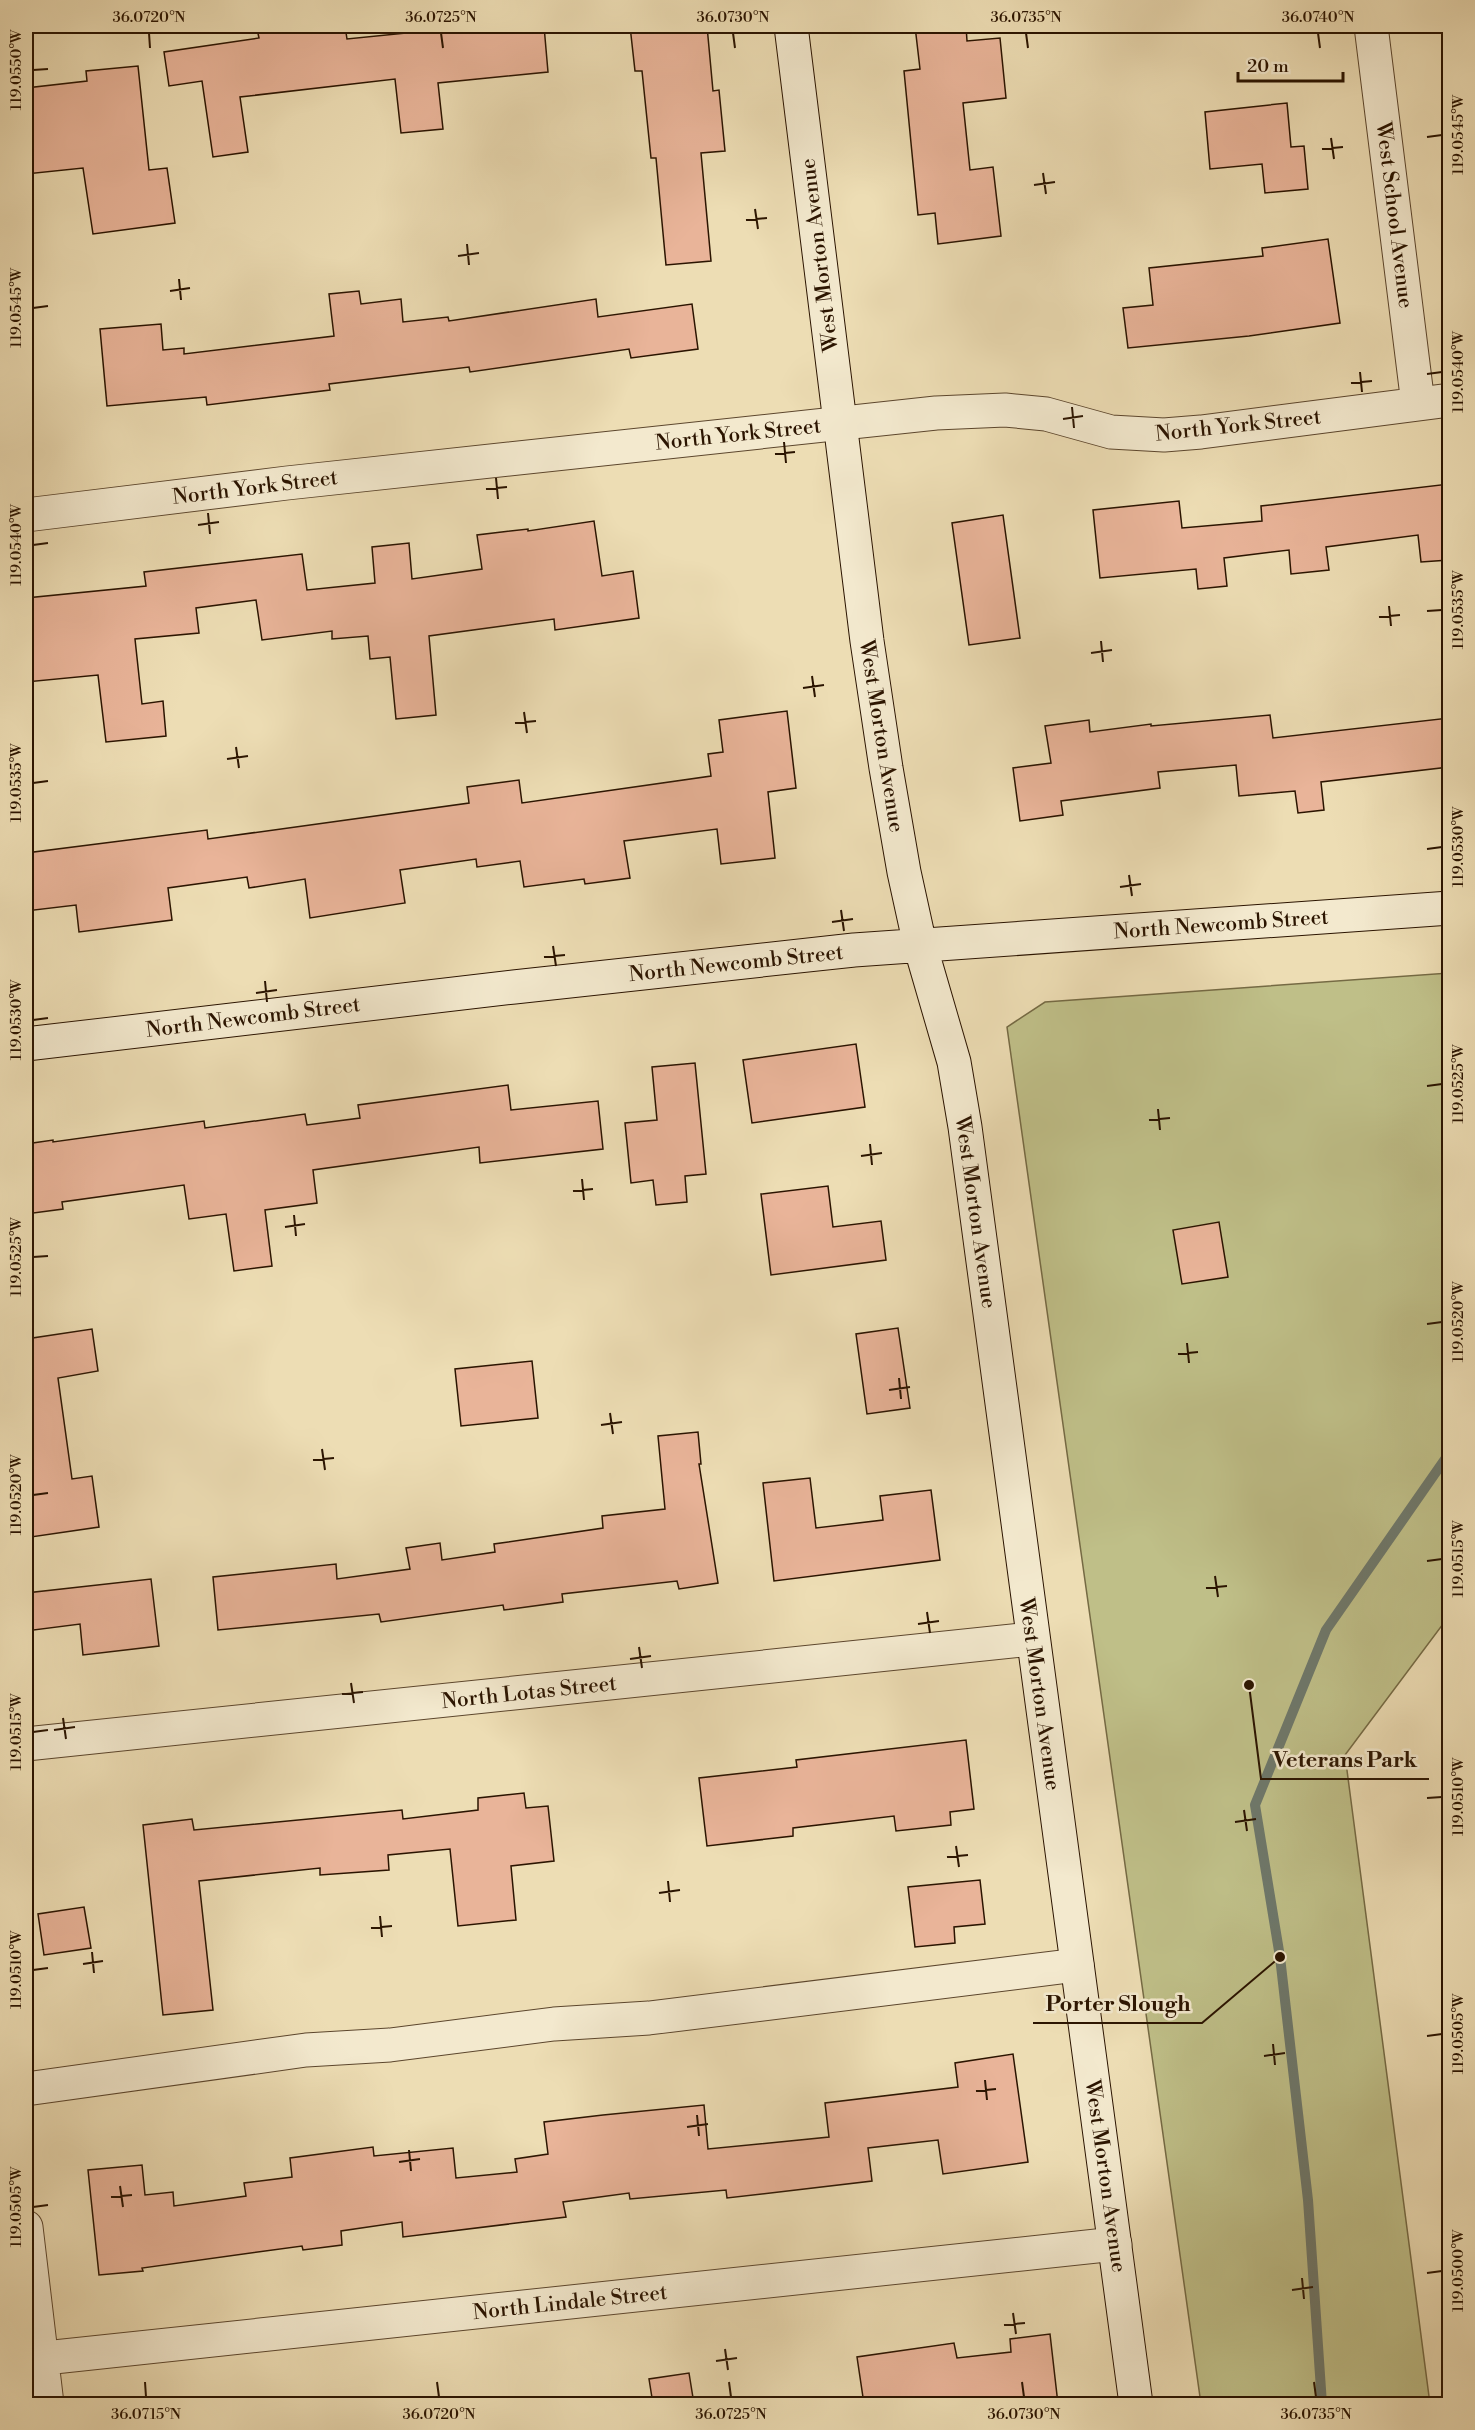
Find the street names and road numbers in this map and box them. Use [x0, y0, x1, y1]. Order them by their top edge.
street label: West School Avenue [1370, 119, 1418, 310]
street label: West Morton Avenue [795, 157, 845, 354]
street label: North York Street [1154, 404, 1323, 448]
street label: North York Street [654, 413, 823, 457]
street label: North York Street [171, 465, 340, 511]
street label: West Morton Avenue [853, 637, 909, 834]
street label: North Newcomb Street [1113, 904, 1330, 945]
street label: North Newcomb Street [628, 940, 845, 988]
street label: North Newcomb Street [145, 992, 362, 1044]
street label: West Morton Avenue [948, 1113, 1001, 1310]
street label: West Morton Avenue [1012, 1595, 1065, 1792]
street label: North Lotas Street [440, 1671, 618, 1715]
street label: West Morton Avenue [1078, 2077, 1131, 2274]
street label: North Lindale Street [472, 2280, 669, 2326]

